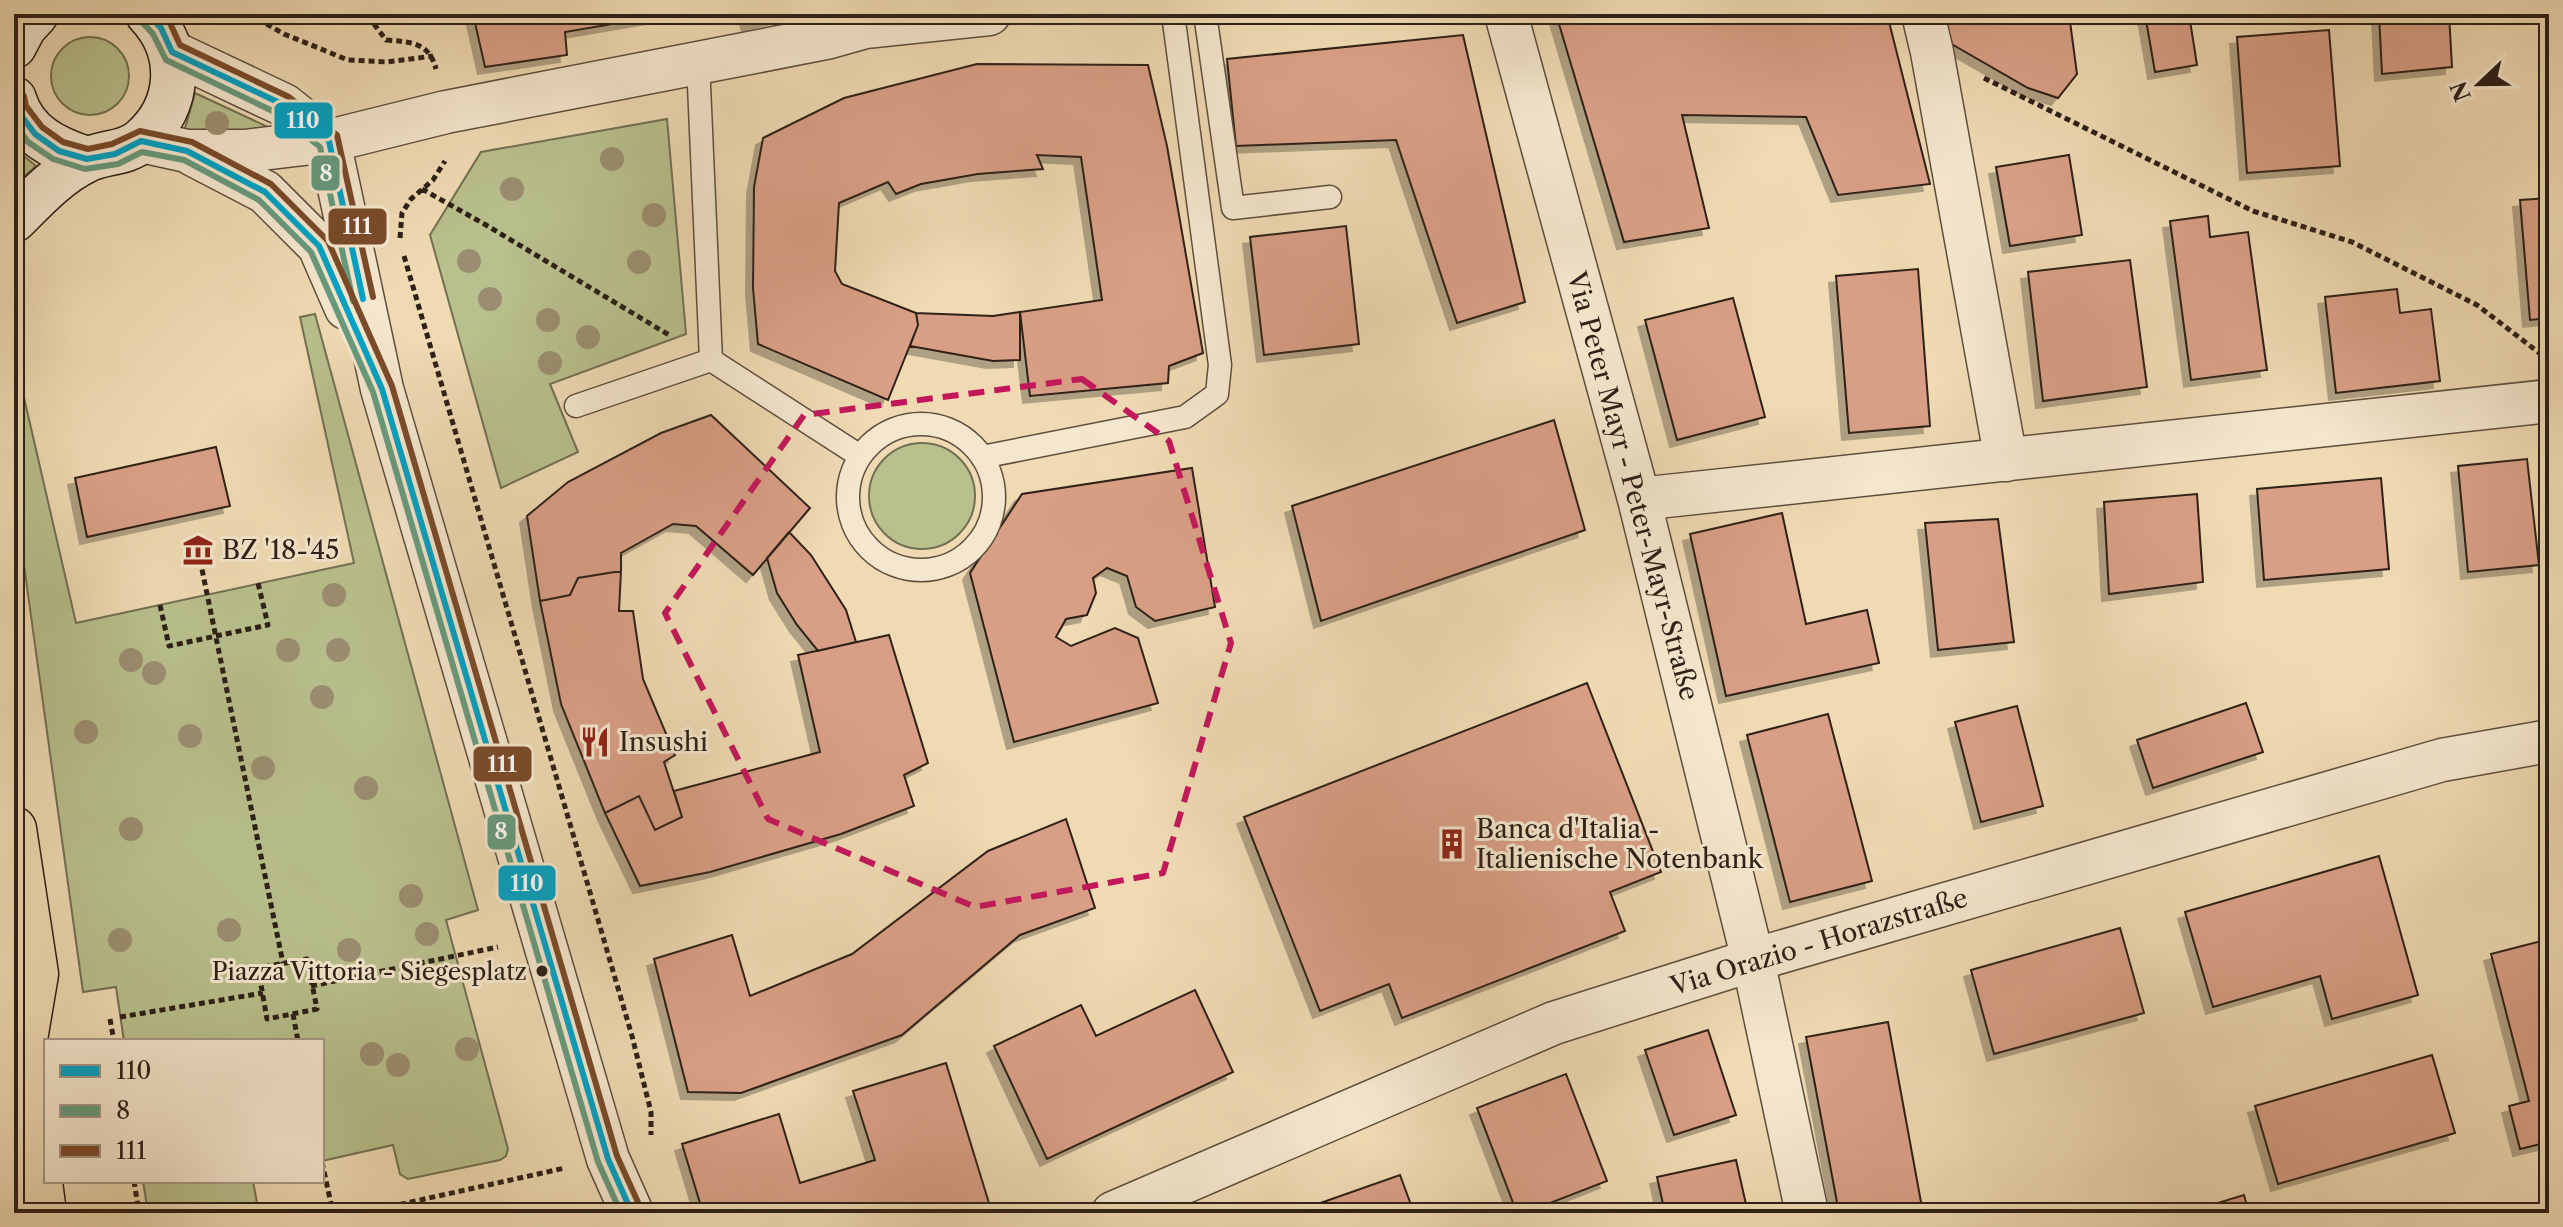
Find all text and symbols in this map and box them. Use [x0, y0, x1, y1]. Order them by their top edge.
north arrow [2439, 44, 2519, 124]
text: N [2445, 77, 2477, 105]
line badge: 110 [273, 101, 334, 140]
text: 110 [286, 107, 320, 134]
line badge: 8 [310, 154, 341, 192]
text: 8 [319, 160, 333, 187]
line badge: 111 [327, 207, 388, 246]
text: 111 [342, 213, 372, 240]
street label: Via Peter Mayr - Peter-Mayr-Straße [1560, 267, 1706, 704]
museum icon: BZ '18-'45 [181, 533, 215, 567]
place label: BZ '18-'45 [222, 534, 339, 566]
restaurant icon: Insushi [578, 725, 612, 759]
place label: Insushi [619, 726, 708, 758]
line badge: 111 [472, 745, 533, 783]
text: 111 [487, 751, 517, 778]
line badge: 8 [486, 813, 517, 851]
place label: Banca d'Italia - Italienische Notenbank [1476, 813, 1764, 875]
text: 8 [494, 818, 508, 845]
building icon: Banca d'Italia - Italienische Notenbank [1435, 827, 1469, 861]
line badge: 110 [497, 864, 557, 902]
text: 110 [510, 870, 544, 897]
street label: Via Orazio - Horazstraße [1666, 881, 1972, 1003]
place label: Piazza Vittoria - Siegesplatz [212, 957, 527, 986]
marker: Piazza Vittoria - Siegesplatz [534, 963, 550, 979]
legend [44, 1039, 324, 1183]
text: 110 [116, 1056, 151, 1085]
text: 8 [116, 1096, 130, 1125]
text: 111 [116, 1136, 146, 1165]

